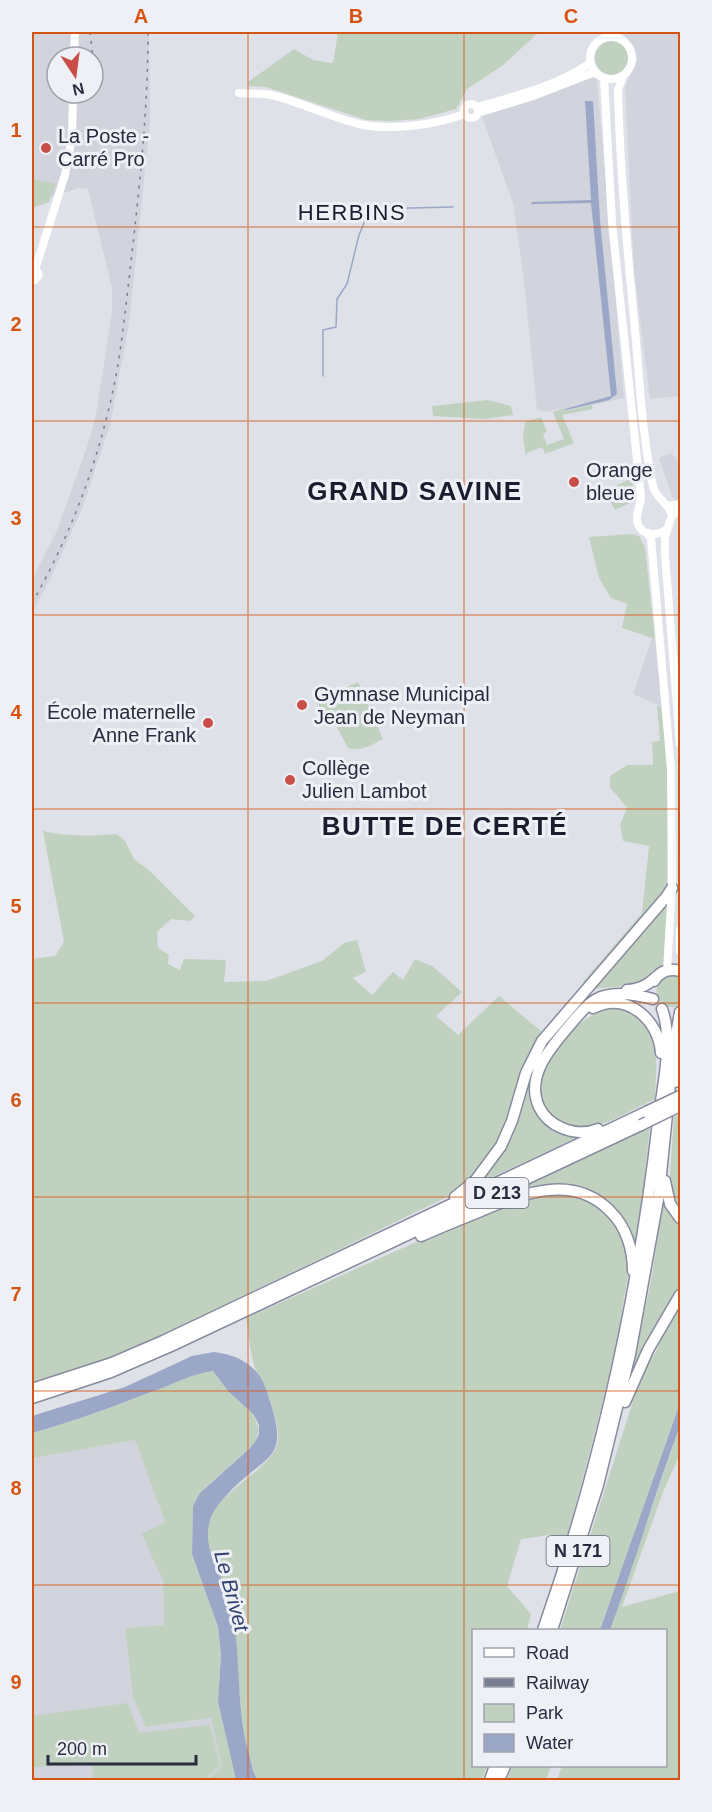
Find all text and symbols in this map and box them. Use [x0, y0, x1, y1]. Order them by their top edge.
text: A [134, 5, 148, 27]
text: B [349, 5, 363, 27]
text: C [564, 5, 578, 27]
north arrow [45, 45, 105, 105]
text: N [71, 80, 86, 99]
text: 1 [10, 119, 22, 141]
place label: La Poste - Carré Pro [58, 125, 149, 170]
marker: La Poste - Carré Pro [39, 141, 53, 155]
district label: HERBINS [298, 200, 406, 225]
text: 2 [10, 313, 22, 335]
place label: Orange bleue [586, 459, 653, 504]
marker: Orange bleue [567, 475, 581, 489]
district label: GRAND SAVINE [307, 476, 523, 506]
text: 3 [10, 507, 22, 529]
place label: Gymnase Municipal Jean de Neyman [314, 683, 490, 728]
marker: Gymnase Municipal Jean de Neyman [295, 698, 309, 712]
text: 4 [10, 701, 22, 723]
place label: École maternelle Anne Frank [47, 701, 197, 746]
marker: École maternelle Anne Frank [201, 716, 215, 730]
place label: Collège Julien Lambot [302, 757, 427, 802]
marker: Collège Julien Lambot [283, 773, 297, 787]
district label: BUTTE DE CERTÉ [322, 811, 568, 841]
text: 5 [10, 895, 22, 917]
text: 6 [10, 1089, 22, 1111]
road number: D 213 [466, 1178, 528, 1208]
text: 7 [10, 1283, 22, 1305]
text: 8 [10, 1477, 22, 1499]
road number: N 171 [546, 1536, 610, 1566]
water label: Le Brivet [210, 1548, 254, 1635]
legend [472, 1629, 667, 1767]
text: Road [526, 1643, 569, 1663]
text: 9 [10, 1671, 22, 1693]
text: Railway [526, 1673, 589, 1693]
text: Park [526, 1703, 564, 1723]
scale bar [48, 1728, 196, 1766]
text: Water [526, 1733, 573, 1753]
text: 200 m [57, 1739, 107, 1759]

